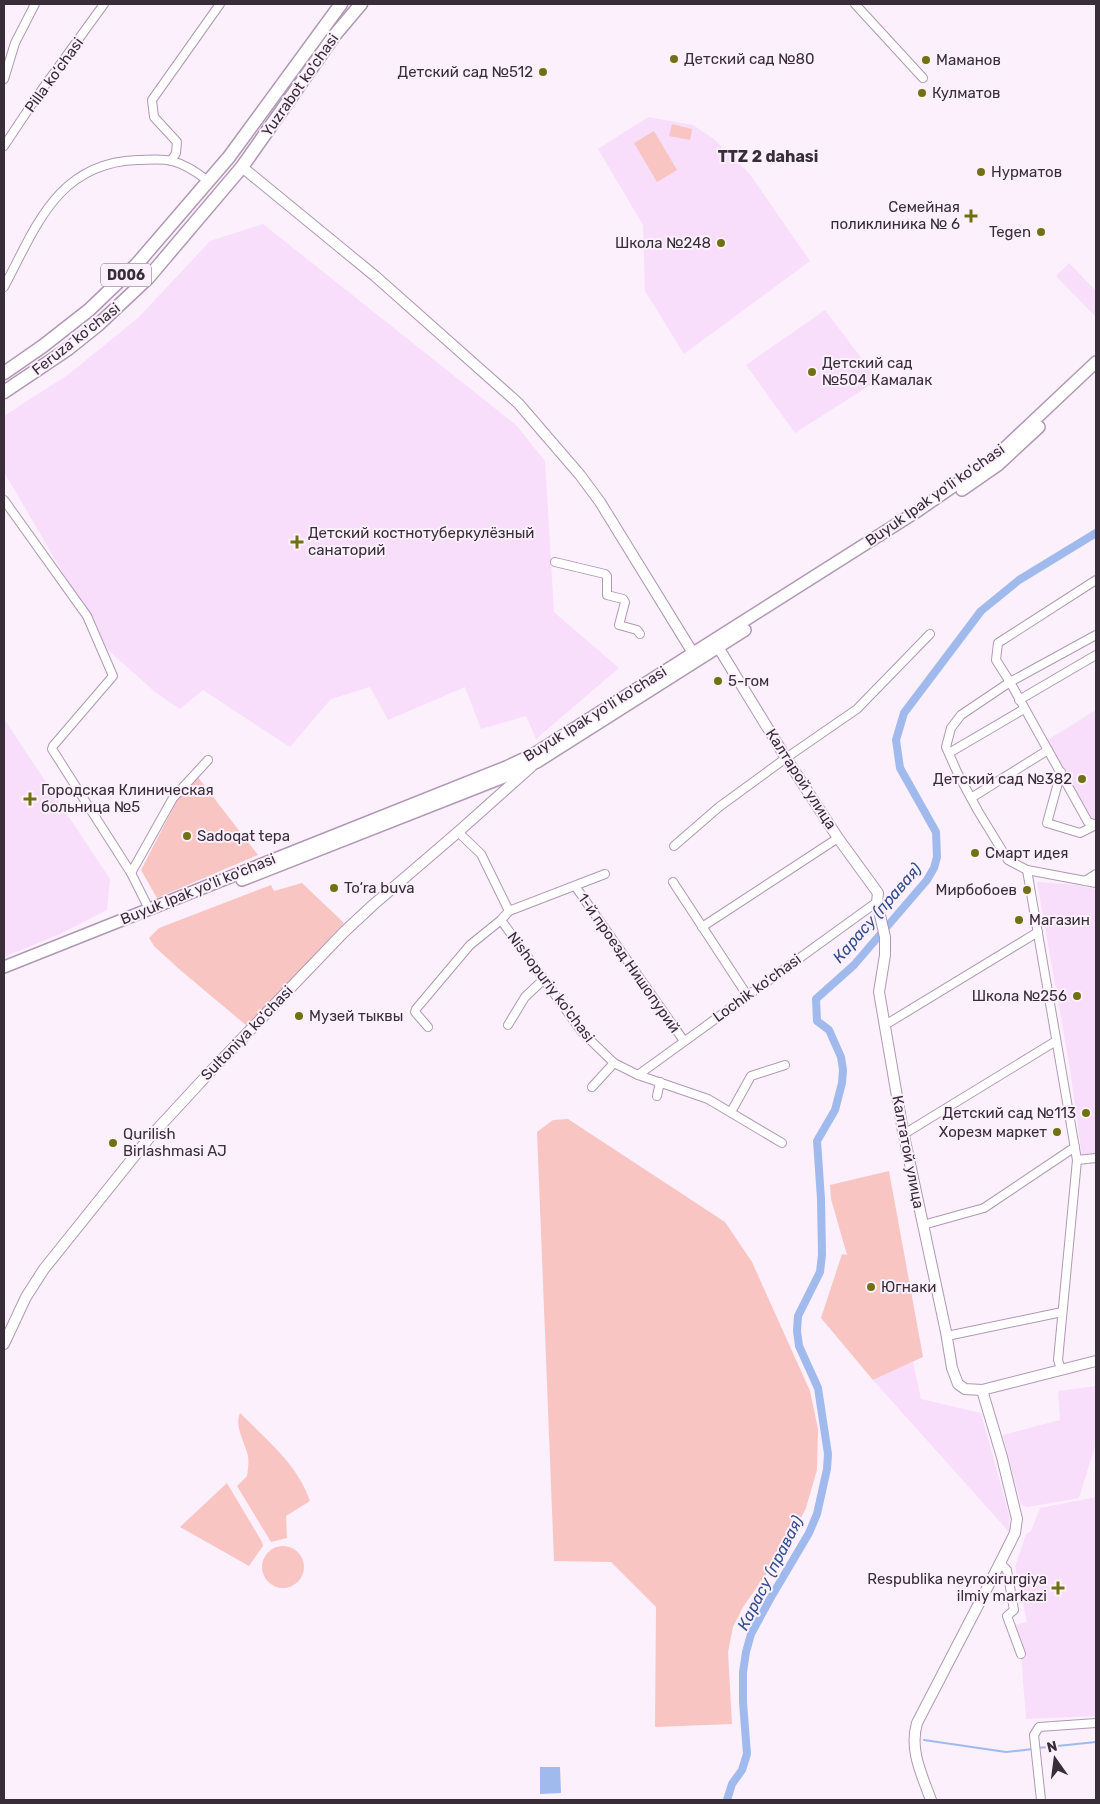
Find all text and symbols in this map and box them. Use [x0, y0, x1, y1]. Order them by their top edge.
street label: Yuzrabot ko'chasi [258, 30, 342, 140]
street label: Pilla ko‘chasi [21, 34, 87, 116]
place label: Детский сад №80 [684, 50, 815, 68]
place label: Маманов [936, 51, 1001, 69]
marker: Детский сад №80 [668, 53, 680, 65]
marker: Маманов [920, 54, 932, 66]
place label: Детский сад №512 [398, 63, 533, 81]
marker: Детский сад №512 [537, 66, 549, 78]
place label: Кулматов [932, 84, 1001, 102]
marker: Кулматов [916, 87, 928, 99]
district label: TTZ 2 dahasi [718, 147, 818, 166]
place label: Нурматов [991, 163, 1062, 181]
marker: Нурматов [975, 166, 987, 178]
place label: Семейная поликлиника № 6 [831, 198, 960, 233]
marker: Семейная поликлиника № 6 [964, 209, 978, 223]
place label: Tegen [989, 223, 1031, 241]
marker: Tegen [1035, 226, 1047, 238]
place label: Школа №248 [615, 234, 711, 252]
marker: Школа №248 [715, 237, 727, 249]
road number: D006 [101, 264, 151, 286]
street label: Feruza ko'chasi [28, 299, 124, 379]
place label: Детский сад №504 Камалак [822, 354, 932, 389]
marker: Детский сад №504 Камалак [806, 366, 818, 378]
street label: Buyuk Ipak yo'li ko'chasi [862, 440, 1008, 550]
place label: Детский костнотуберкулёзный санаторий [308, 524, 534, 559]
marker: Детский костнотуберкулёзный санаторий [290, 535, 304, 549]
street label: Buyuk Ipak yo'li ko'chasi [520, 663, 670, 765]
place label: 5-гом [728, 672, 769, 690]
marker: 5-гом [712, 675, 724, 687]
street label: Калтарой улица [762, 725, 840, 833]
place label: Детский сад №382 [933, 770, 1072, 788]
marker: Детский сад №382 [1076, 773, 1088, 785]
place label: Городская Клиническая больница №5 [41, 781, 214, 816]
marker: Городская Клиническая больница №5 [23, 792, 37, 806]
place label: Sadoqat tepa [197, 827, 290, 845]
marker: Sadoqat tepa [181, 830, 193, 842]
place label: Смарт идея [985, 844, 1069, 862]
marker: Смарт идея [969, 847, 981, 859]
street label: Buyuk Ipak yo'li ko'chasi [118, 850, 278, 928]
water label: Карасу (правая) [829, 859, 926, 967]
place label: To‘ra buva [344, 879, 415, 897]
place label: Мирбобоев [936, 881, 1017, 899]
marker: To‘ra buva [328, 882, 340, 894]
marker: Мирбобоев [1021, 884, 1033, 896]
street label: 1-й проезд Нишопурий [574, 890, 684, 1036]
place label: Магазин [1029, 911, 1090, 929]
marker: Магазин [1013, 914, 1025, 926]
street label: Nishopuriy ko'chasi [504, 928, 598, 1046]
street label: Lochik ko'chasi [709, 950, 805, 1026]
street label: Sultoniya ko'chasi [197, 982, 297, 1084]
place label: Школа №256 [972, 987, 1067, 1005]
marker: Школа №256 [1071, 990, 1083, 1002]
place label: Музей тыквы [309, 1007, 403, 1025]
marker: Музей тыквы [293, 1010, 305, 1022]
street label: Калтатой улица [888, 1094, 928, 1210]
place label: Детский сад №113 [943, 1104, 1076, 1122]
marker: Детский сад №113 [1080, 1107, 1092, 1119]
place label: Хорезм маркет [939, 1123, 1047, 1141]
place label: Qurilish Birlashmasi AJ [123, 1125, 227, 1160]
marker: Хорезм маркет [1051, 1126, 1063, 1138]
marker: Qurilish Birlashmasi AJ [107, 1137, 119, 1149]
place label: Югнаки [881, 1278, 936, 1296]
marker: Югнаки [865, 1281, 877, 1293]
water label: Карасу (правая) [733, 1512, 807, 1633]
place label: Respublika neyroxirurgiya ilmiy markazi [867, 1570, 1047, 1605]
marker: Respublika neyroxirurgiya ilmiy markazi [1051, 1581, 1065, 1595]
north arrow [1030, 1734, 1080, 1784]
text: N [1045, 1737, 1059, 1756]

